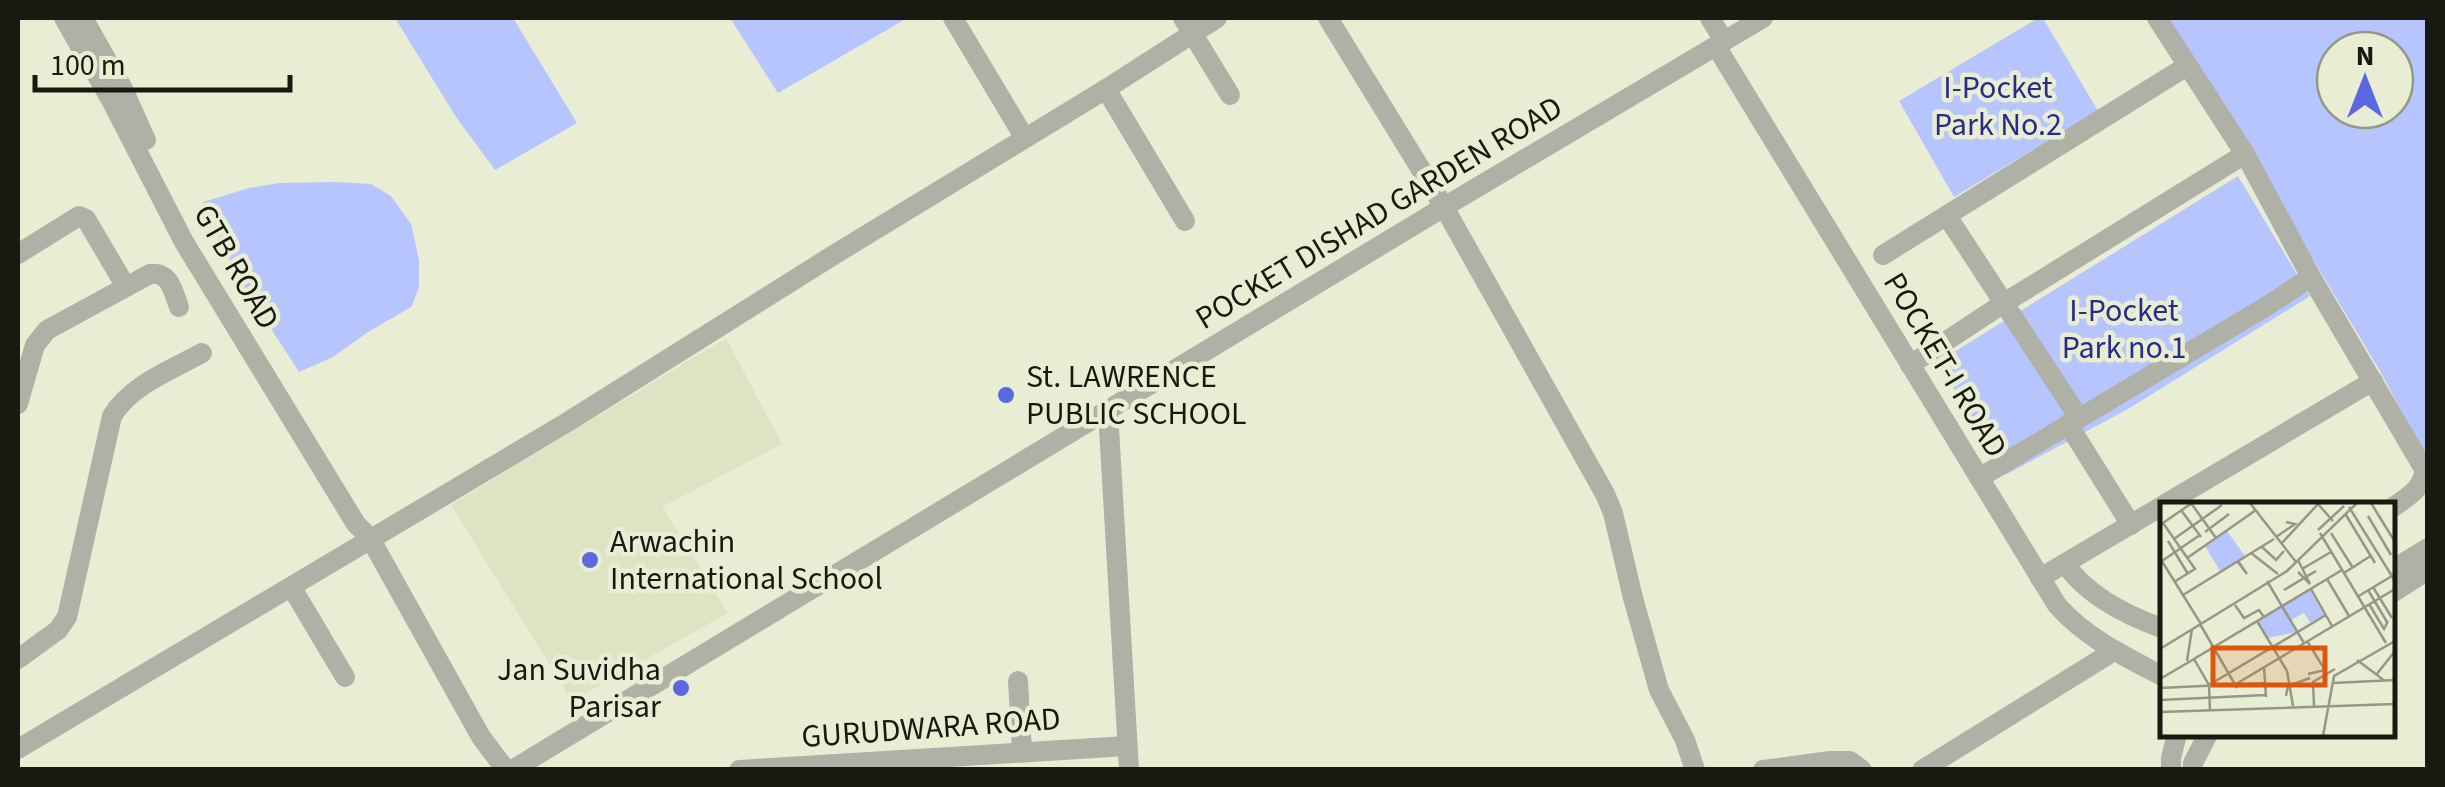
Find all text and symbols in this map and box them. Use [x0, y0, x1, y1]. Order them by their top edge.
scale bar [35, 30, 290, 92]
north arrow [2315, 30, 2415, 130]
text: N [2356, 36, 2374, 76]
text: 100 m [50, 44, 126, 87]
park label: I-Pocket Park No.2 [1934, 65, 2062, 148]
street label: POCKET DISHAD GARDEN ROAD [1187, 85, 1571, 341]
street label: GTB ROAD [182, 196, 290, 338]
street label: POCKET-I ROAD [1872, 264, 2018, 466]
park label: I-Pocket Park no.1 [2062, 288, 2186, 371]
place label: St. LAWRENCE PUBLIC SCHOOL [1026, 354, 1246, 437]
marker: St. LAWRENCE PUBLIC SCHOOL [995, 384, 1017, 406]
inset map [2160, 502, 2395, 737]
place label: Arwachin International School [610, 519, 883, 602]
marker: Arwachin International School [579, 549, 601, 571]
place label: Jan Suvidha Parisar [497, 647, 662, 730]
marker: Jan Suvidha Parisar [670, 677, 692, 699]
street label: GURUDWARA ROAD [800, 696, 1062, 760]

